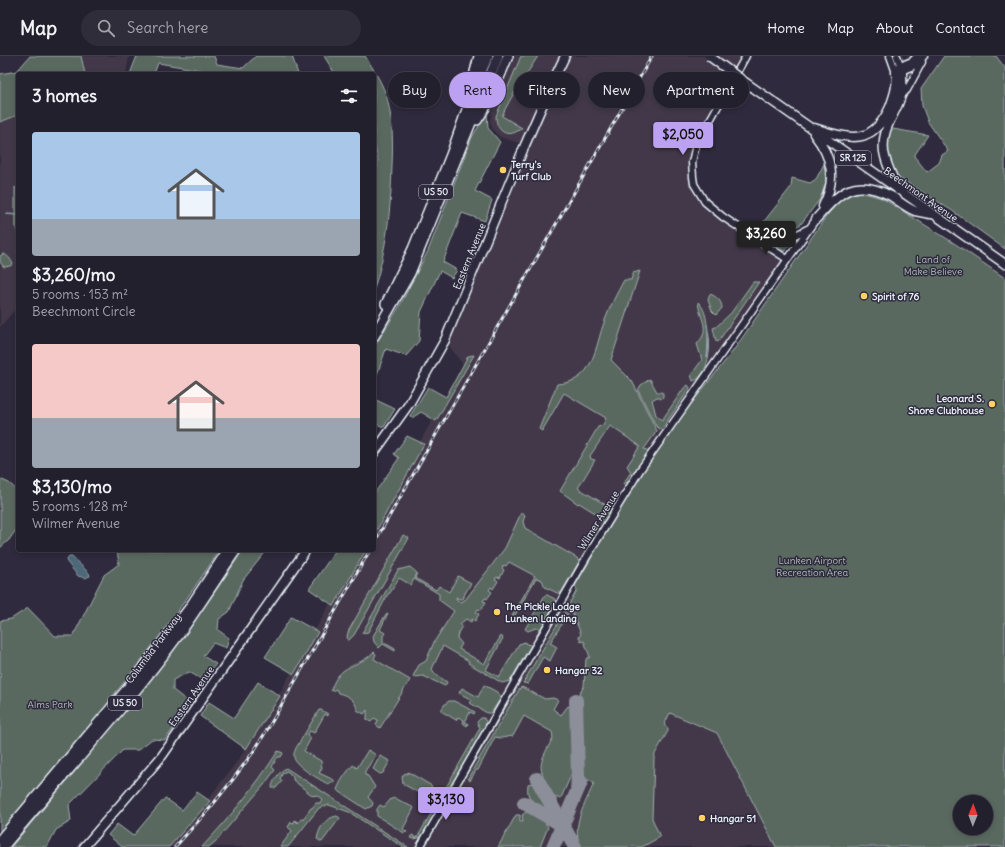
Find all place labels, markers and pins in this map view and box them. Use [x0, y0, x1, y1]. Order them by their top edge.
pin: $2,050 [650, 122, 716, 156]
place label: Terry's Turf Club [511, 158, 552, 183]
marker: Terry's Turf Club [498, 165, 508, 175]
pin: $3,260 [733, 221, 799, 255]
place label: Spirit of 76 [872, 290, 920, 303]
marker: Spirit of 76 [859, 291, 869, 301]
place label: Leonard S. Shore Clubhouse [908, 392, 985, 417]
marker: Leonard S. Shore Clubhouse [987, 399, 997, 409]
place label: The Pickle Lodge Lunken Landing [505, 600, 581, 625]
marker: The Pickle Lodge Lunken Landing [492, 607, 502, 617]
place label: Hangar 32 [555, 664, 603, 677]
marker: Hangar 32 [542, 665, 552, 675]
pin: $3,130 [413, 787, 479, 821]
place label: Hangar 51 [710, 812, 756, 825]
marker: Hangar 51 [697, 813, 707, 823]

